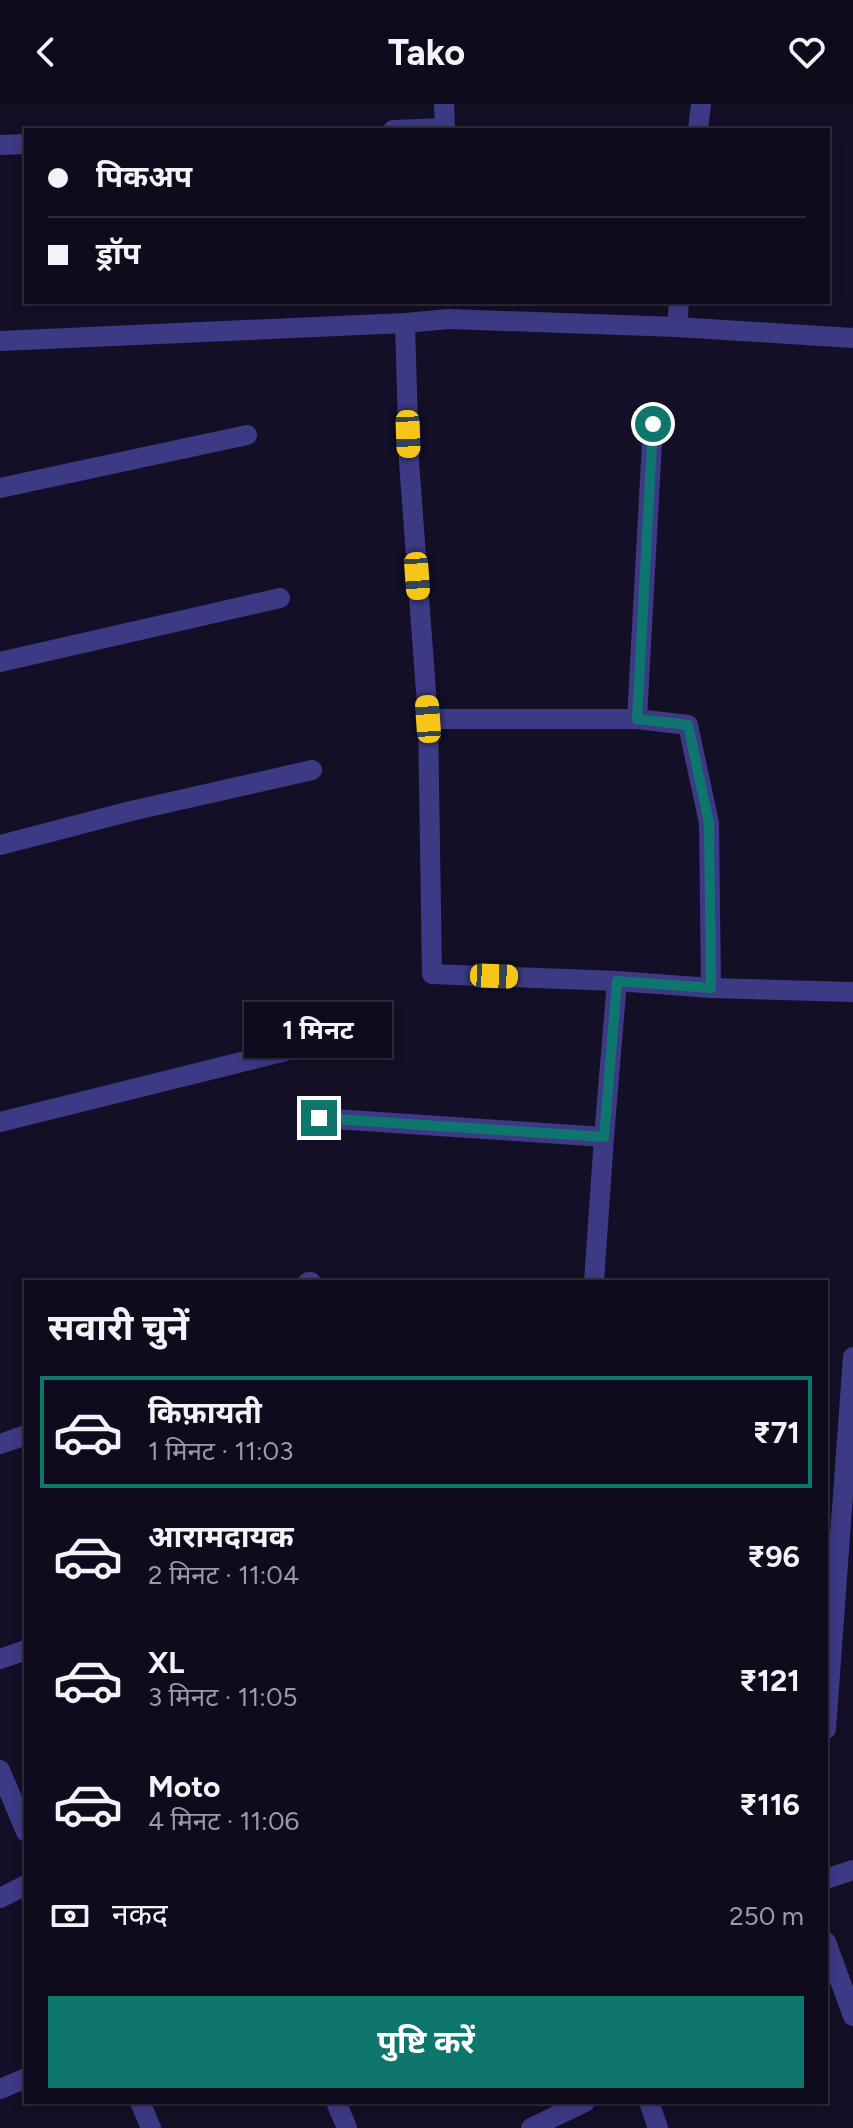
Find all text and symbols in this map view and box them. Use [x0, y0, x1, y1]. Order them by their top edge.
icon: back [24, 30, 68, 74]
icon: heart [785, 30, 829, 74]
text: Tako [388, 31, 465, 74]
text: पिकअप [96, 158, 192, 195]
text: ड्रॉप [96, 235, 140, 272]
route start [635, 406, 671, 442]
car [395, 410, 421, 458]
car [403, 551, 431, 601]
car [414, 694, 442, 744]
car [470, 963, 518, 989]
callout: 1 मिनट [245, 1002, 393, 1058]
text: 1 मिनट [282, 1014, 354, 1046]
route end [301, 1100, 337, 1136]
text: सवारी चुनें [48, 1306, 189, 1349]
text: किफ़ायती [148, 1394, 262, 1431]
icon: car [52, 1396, 124, 1468]
text: ₹71 [753, 1414, 800, 1451]
text: 1 मिनट · 11:03 [148, 1435, 293, 1467]
text: आरामदायक [148, 1518, 294, 1555]
icon: car [52, 1520, 124, 1592]
text: ₹96 [747, 1538, 800, 1575]
text: 2 मिनट · 11:04 [148, 1559, 299, 1591]
icon: car [52, 1644, 124, 1716]
text: XL [148, 1644, 184, 1681]
text: ₹121 [739, 1662, 800, 1699]
text: 3 मिनट · 11:05 [148, 1681, 298, 1713]
icon: car [52, 1768, 124, 1840]
text: Moto [148, 1768, 220, 1805]
text: ₹116 [739, 1786, 800, 1823]
text: 4 मिनट · 11:06 [148, 1805, 299, 1837]
icon: cash [48, 1894, 92, 1938]
text: नकद [112, 1896, 168, 1933]
text: 250 m [729, 1900, 804, 1932]
button: पुष्टि करें [48, 1996, 804, 2088]

